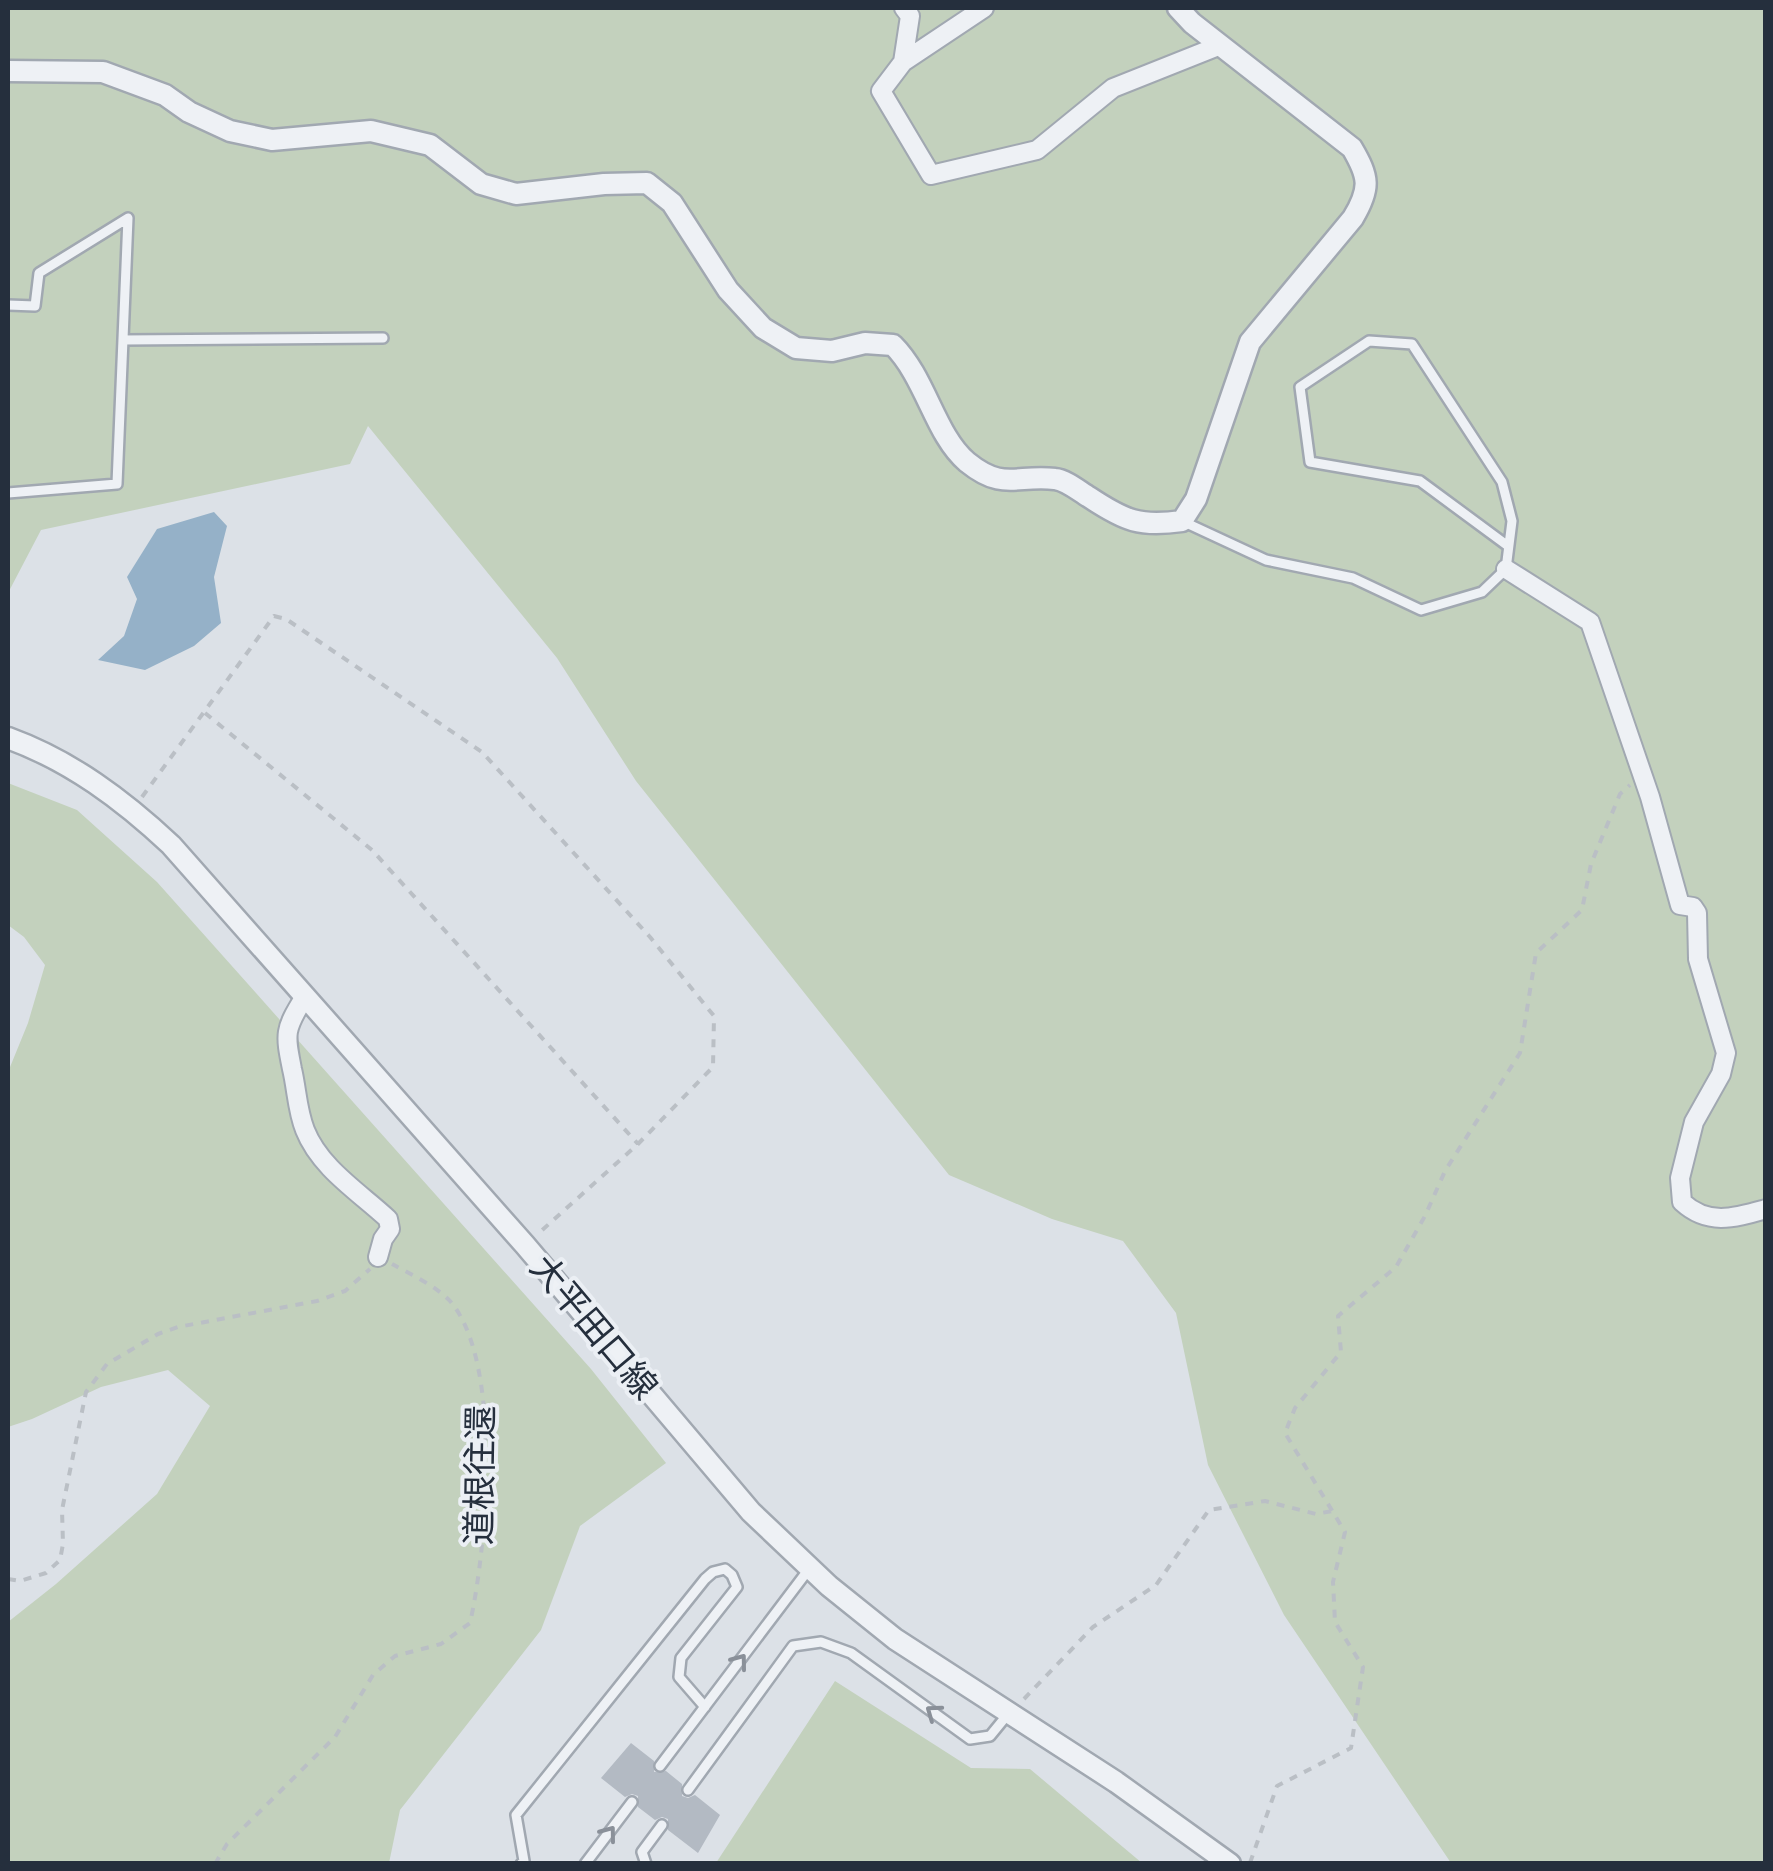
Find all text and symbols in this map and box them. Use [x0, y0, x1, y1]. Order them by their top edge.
street label: 大平田口線 [522, 1245, 668, 1408]
street label: 道根往還 [456, 1405, 502, 1545]
one-way arrow [728, 1654, 745, 1672]
one-way arrow [926, 1707, 944, 1724]
one-way arrow [597, 1826, 614, 1844]

